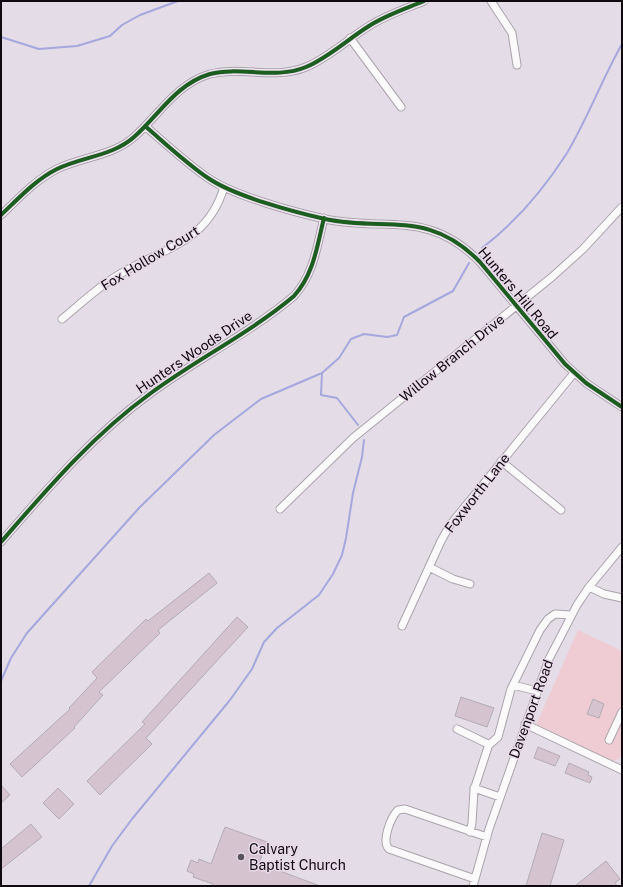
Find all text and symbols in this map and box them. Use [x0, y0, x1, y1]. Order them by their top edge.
street label: Fox Hollow Court [98, 222, 202, 294]
street label: Hunters Hill Road [475, 244, 561, 342]
street label: Hunters Woods Drive [133, 307, 255, 397]
street label: Willow Branch Drive [397, 311, 508, 405]
street label: Foxworth Lane [441, 450, 513, 536]
street label: Davenport Road [506, 658, 556, 760]
place label: Calvary Baptist Church [249, 841, 346, 873]
marker: Calvary Baptist Church [236, 852, 246, 862]

